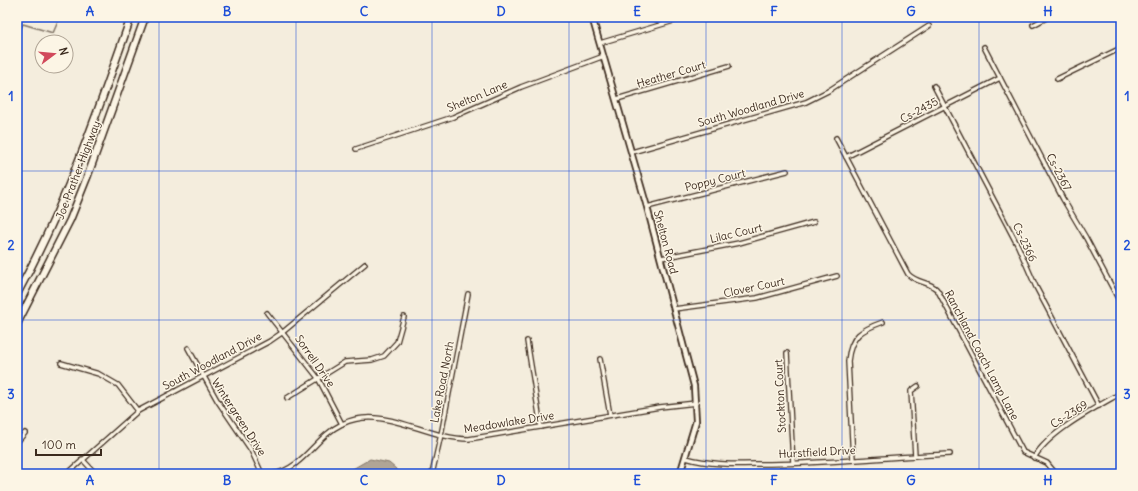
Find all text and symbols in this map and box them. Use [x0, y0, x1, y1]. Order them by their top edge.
text: A [86, 3, 95, 20]
text: B [223, 3, 232, 20]
text: C [360, 3, 369, 20]
text: D [496, 3, 506, 20]
text: E [633, 3, 641, 20]
text: F [770, 3, 778, 20]
text: G [906, 3, 916, 20]
text: H [1043, 3, 1053, 20]
north arrow [34, 34, 74, 74]
text: N [56, 46, 71, 57]
street label: Heather Court [635, 57, 707, 91]
street label: Shelton Lane [445, 77, 509, 115]
street label: South Woodland Drive [696, 86, 806, 130]
text: 1 [8, 88, 14, 105]
text: 1 [1124, 88, 1130, 105]
street label: Cs-2435 [897, 94, 941, 126]
street label: Joe Prather Highway [53, 119, 103, 221]
street label: Cs-2367 [1043, 151, 1075, 194]
street label: Poppy Court [683, 166, 747, 194]
street label: Shelton Road [651, 209, 681, 276]
street label: Lilac Court [708, 220, 764, 246]
street label: Cs-2366 [1010, 220, 1040, 264]
text: 2 [7, 237, 15, 254]
text: 2 [1123, 237, 1131, 254]
street label: Clover Court [722, 274, 786, 300]
street label: Ranchland Coach Lamp Lane [942, 288, 1022, 422]
street label: South Woodland Drive [160, 329, 264, 393]
street label: Sorrell Drive [292, 332, 338, 390]
street label: Lake Road North [427, 340, 457, 424]
street label: Stockton Court [771, 358, 789, 433]
street label: Wintergreen Drive [209, 376, 269, 459]
text: 3 [7, 386, 15, 403]
text: 3 [1123, 386, 1131, 403]
street label: Cs-2369 [1048, 397, 1090, 431]
street label: Meadowlake Drive [463, 408, 555, 436]
scale bar [36, 431, 101, 457]
text: 100 m [42, 437, 76, 452]
street label: Hurstfield Drive [778, 443, 856, 461]
text: A [86, 472, 95, 489]
text: B [223, 472, 232, 489]
text: C [360, 472, 369, 489]
text: D [496, 472, 506, 489]
text: E [633, 472, 641, 489]
text: F [770, 472, 778, 489]
text: G [906, 472, 916, 489]
text: H [1043, 472, 1053, 489]

